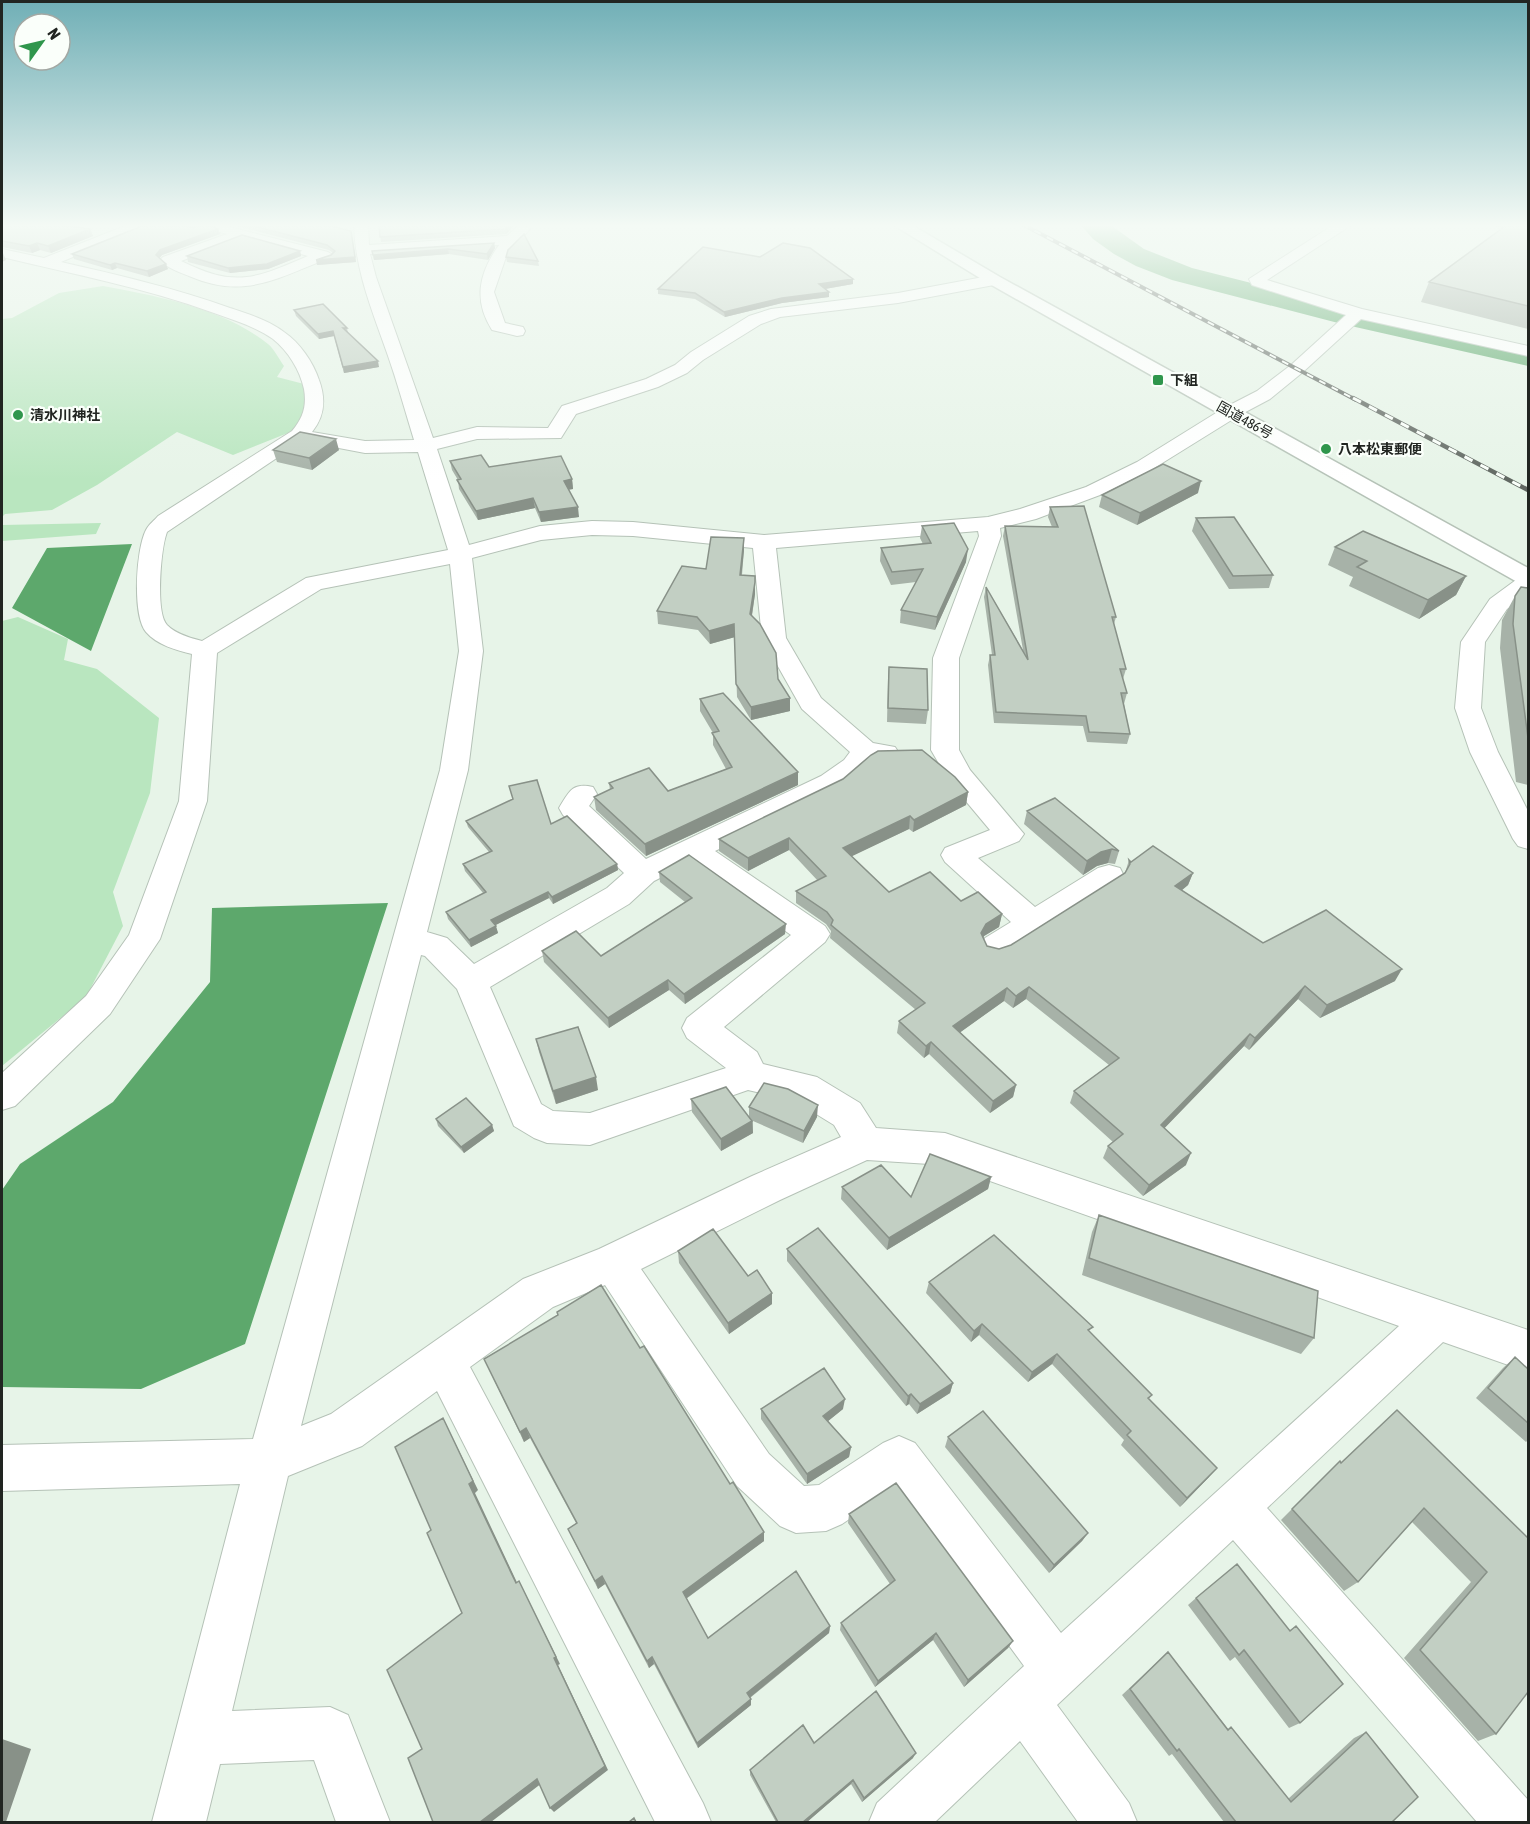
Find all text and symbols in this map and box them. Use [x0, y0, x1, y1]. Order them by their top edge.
north arrow [12, 12, 72, 72]
text: N [44, 25, 65, 43]
place label: 下組 [1170, 372, 1198, 388]
marker: 下組 [1151, 373, 1165, 387]
street label: 国道486号 [1214, 398, 1276, 442]
place label: 清水川神社 [30, 407, 100, 423]
marker: 清水川神社 [11, 408, 25, 422]
place label: 八本松東郵便 [1338, 441, 1422, 457]
marker: 八本松東郵便 [1319, 442, 1333, 456]

